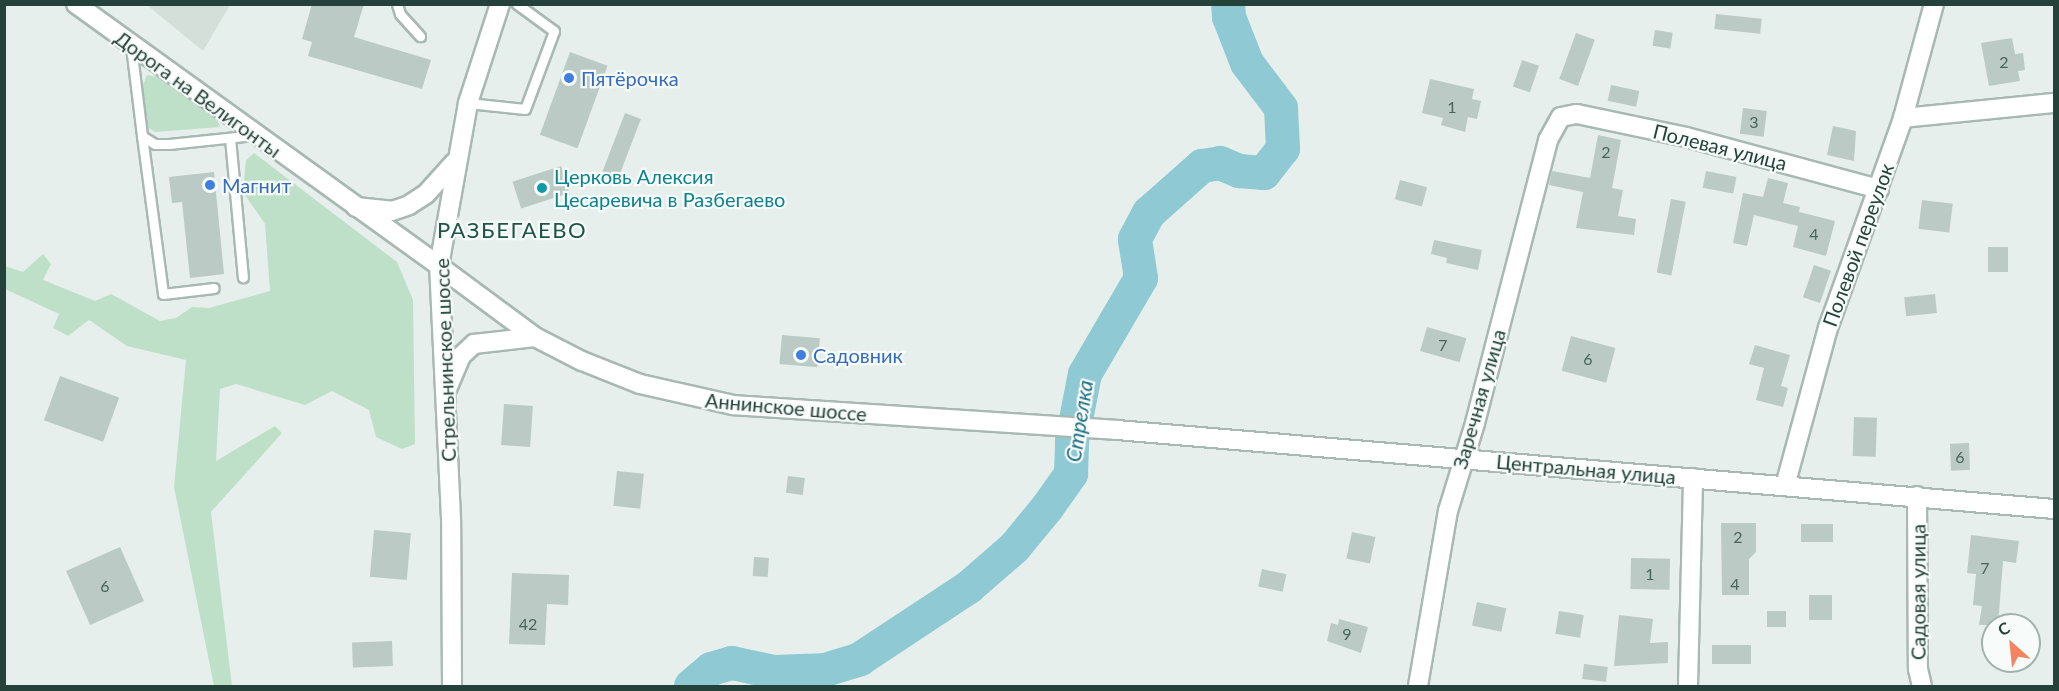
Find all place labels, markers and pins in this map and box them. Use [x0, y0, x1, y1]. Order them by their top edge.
place label: Пятёрочка [581, 66, 679, 90]
marker: Пятёрочка [562, 71, 576, 85]
place label: Церковь Алексия Цесаревича в Разбегаево [554, 164, 785, 211]
place label: Магнит [222, 173, 291, 197]
marker: Магнит [203, 178, 217, 192]
marker: Церковь Алексия Цесаревича в Разбегаево [535, 181, 549, 195]
place label: Садовник [813, 343, 903, 367]
marker: Садовник [794, 348, 808, 362]

